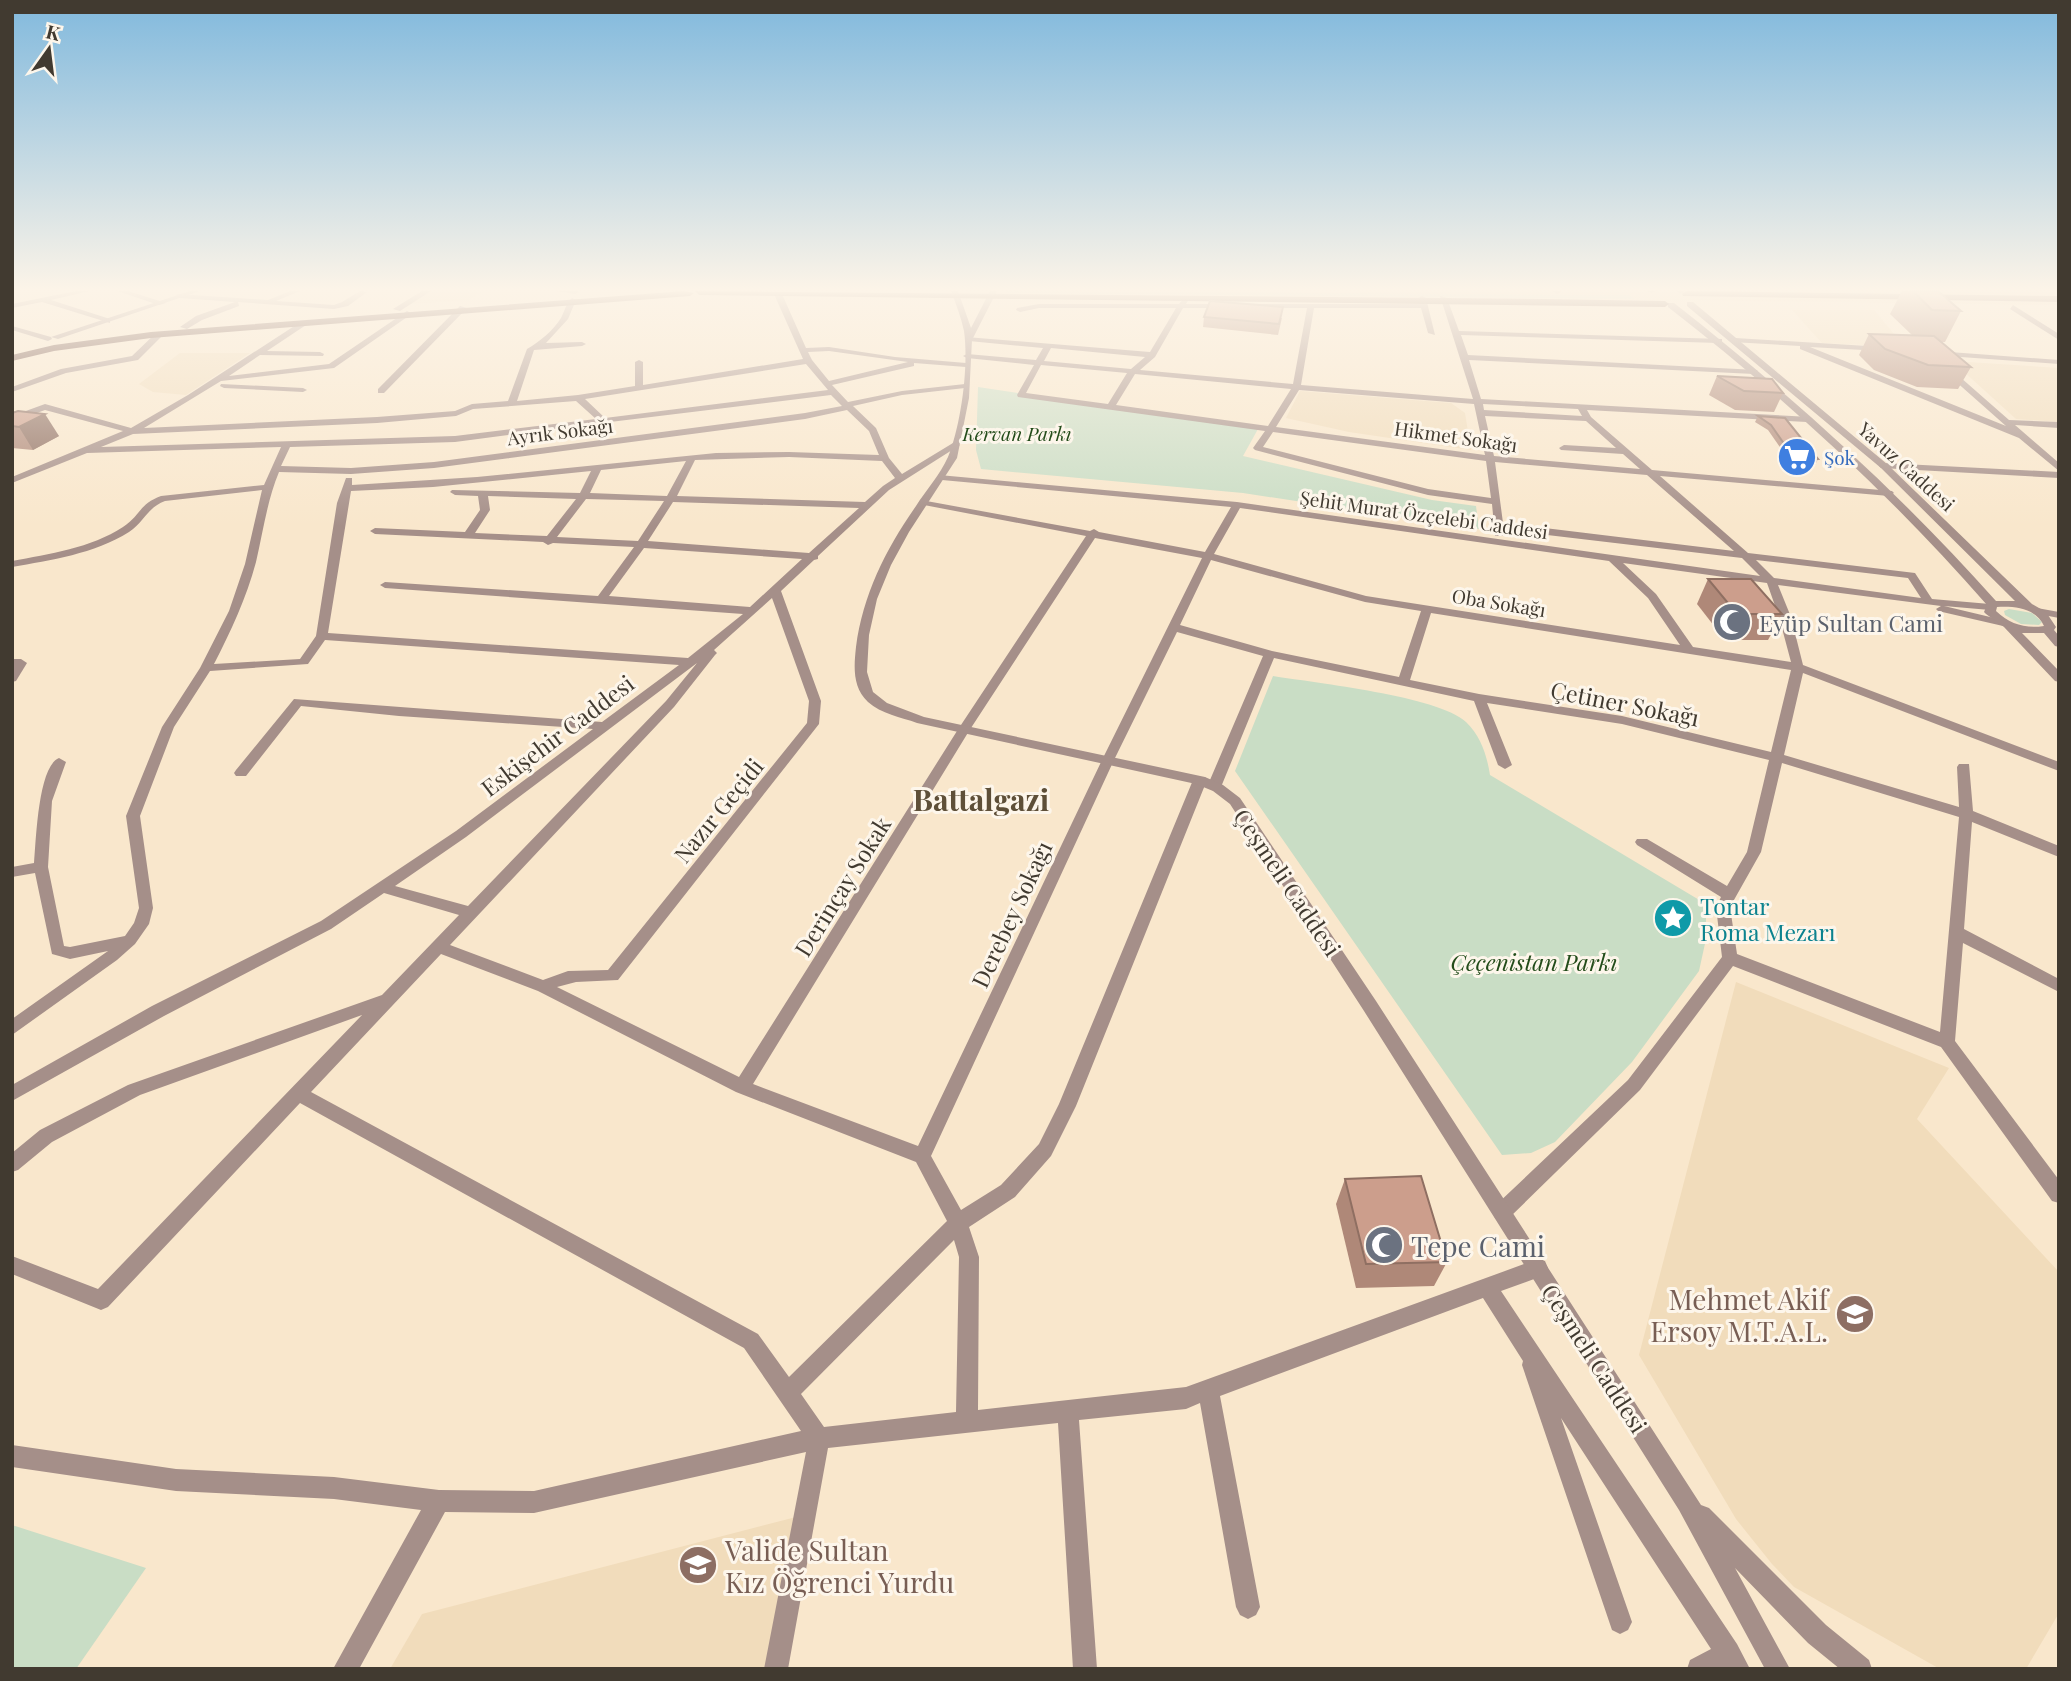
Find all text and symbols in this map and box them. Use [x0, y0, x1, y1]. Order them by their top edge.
north arrow [14, 14, 84, 84]
text: K [44, 17, 63, 46]
street label: Ayrık Sokağı [505, 412, 615, 451]
street label: Hikmet Sokağı [1393, 415, 1520, 458]
street label: Yavuz Caddesi [1852, 415, 1961, 517]
park label: Kervan Parkı [961, 420, 1072, 446]
supermarket icon: Şok [1776, 436, 1818, 478]
place label: Şok [1824, 444, 1855, 470]
street label: Şehit Murat Özçelebi Caddesi [1298, 484, 1550, 544]
street label: Oba Sokağı [1450, 582, 1548, 622]
mosque icon: Eyüp Sultan Cami [1711, 601, 1753, 643]
place label: Eyüp Sultan Cami [1759, 607, 1943, 638]
street label: Eskişehir Caddesi [474, 667, 640, 803]
street label: Çetiner Sokağı [1548, 673, 1702, 733]
street label: Nazır Geçidi [666, 751, 770, 869]
district label: Battalgazi [913, 779, 1049, 819]
street label: Çeşmeli Caddesi [1227, 802, 1349, 962]
street label: Derinçay Sokak [787, 810, 898, 962]
street label: Derebey Sokağı [963, 835, 1059, 992]
place label: Tontar Roma Mezarı [1700, 890, 1836, 947]
place icon: Tontar Roma Mezarı [1652, 897, 1694, 939]
park label: Çeçenistan Parkı [1451, 946, 1617, 977]
mosque icon: Tepe Cami [1363, 1224, 1405, 1266]
place label: Tepe Cami [1411, 1227, 1545, 1264]
street label: Çeşmeli Caddesi [1535, 1278, 1655, 1439]
place label: Mehmet Akif Ersoy M.T.A.L. [1650, 1280, 1831, 1349]
school or university icon: Mehmet Akif Ersoy M.T.A.L. [1834, 1293, 1876, 1335]
place label: Valide Sultan Kız Öğrenci Yurdu [724, 1531, 954, 1600]
school or university icon: Valide Sultan Kız Öğrenci Yurdu [677, 1544, 719, 1586]

